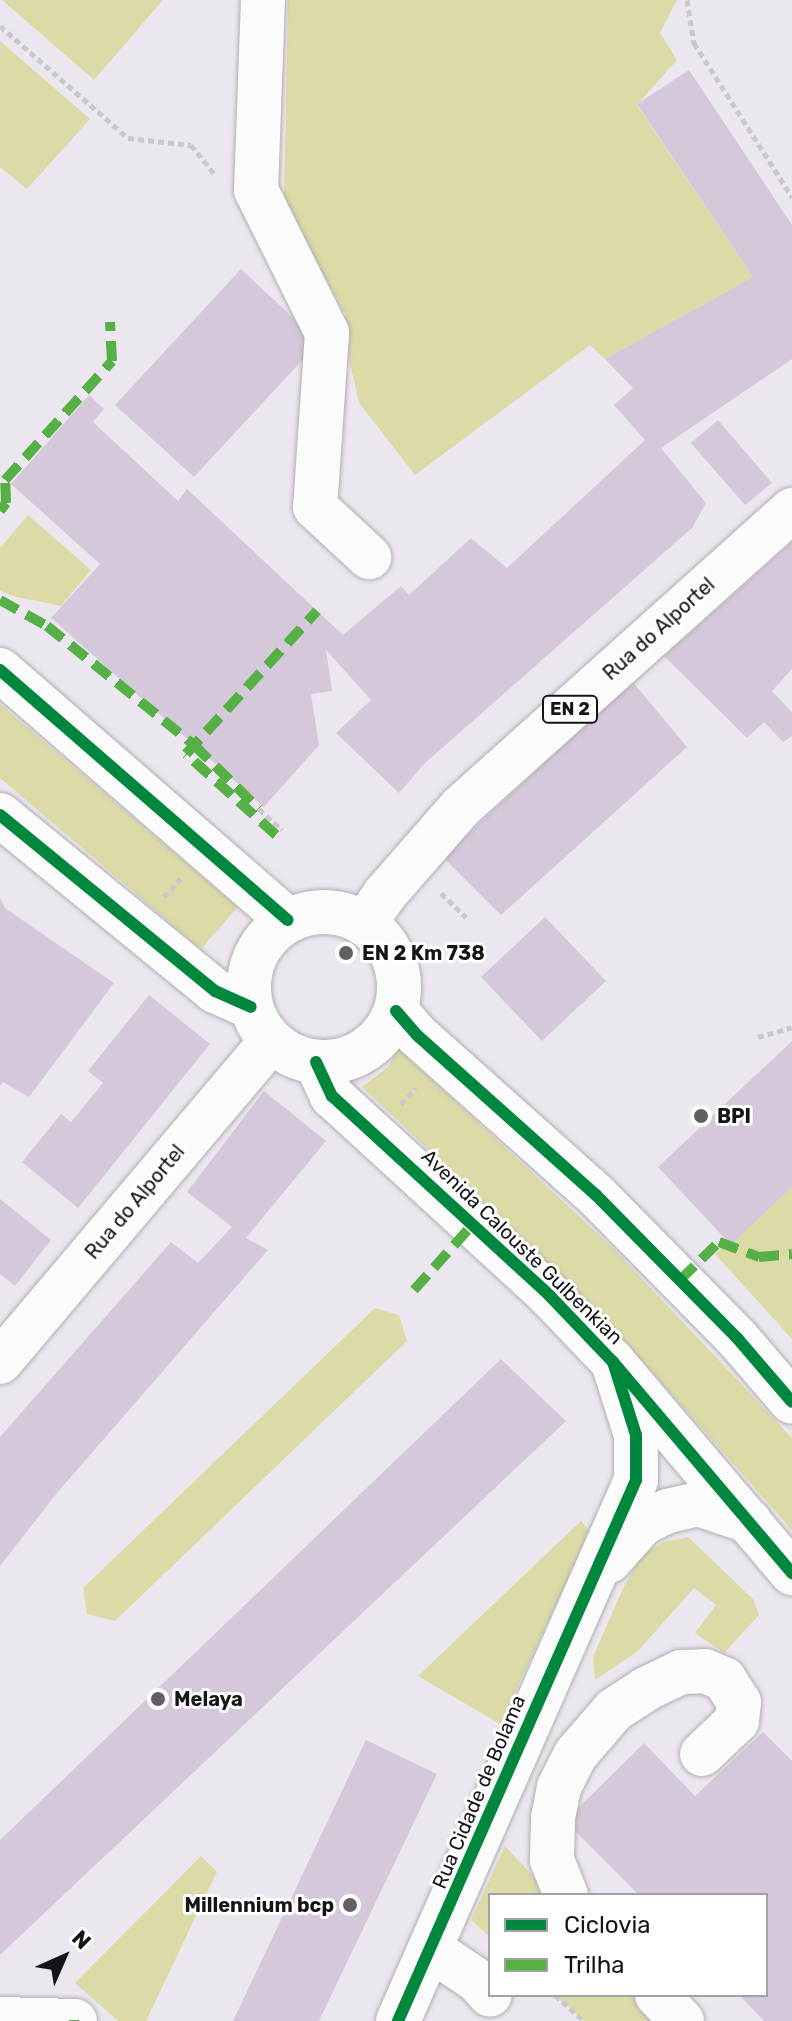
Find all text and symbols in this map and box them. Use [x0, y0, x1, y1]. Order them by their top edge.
street label: Rua do Alportel [598, 572, 720, 686]
road number: EN 2 [542, 695, 598, 723]
place label: EN 2 Km 738 [362, 941, 485, 965]
marker: EN 2 Km 738 [337, 944, 355, 962]
place label: BPI [717, 1104, 751, 1128]
marker: BPI [692, 1107, 710, 1125]
street label: Rua do Alportel [80, 1140, 190, 1264]
street label: Avenida Calouste Gulbenkian [416, 1144, 628, 1350]
place label: Melaya [174, 1687, 243, 1711]
marker: Melaya [149, 1690, 167, 1708]
street label: Rua Cidade de Bolama [427, 1692, 531, 1892]
place label: Millennium bcp [185, 1893, 334, 1917]
legend [488, 1893, 768, 1997]
marker: Millennium bcp [341, 1896, 359, 1914]
text: Ciclovia [564, 1911, 651, 1939]
north arrow [24, 1917, 104, 1997]
text: N [66, 1925, 96, 1955]
text: Trilha [564, 1951, 625, 1979]

